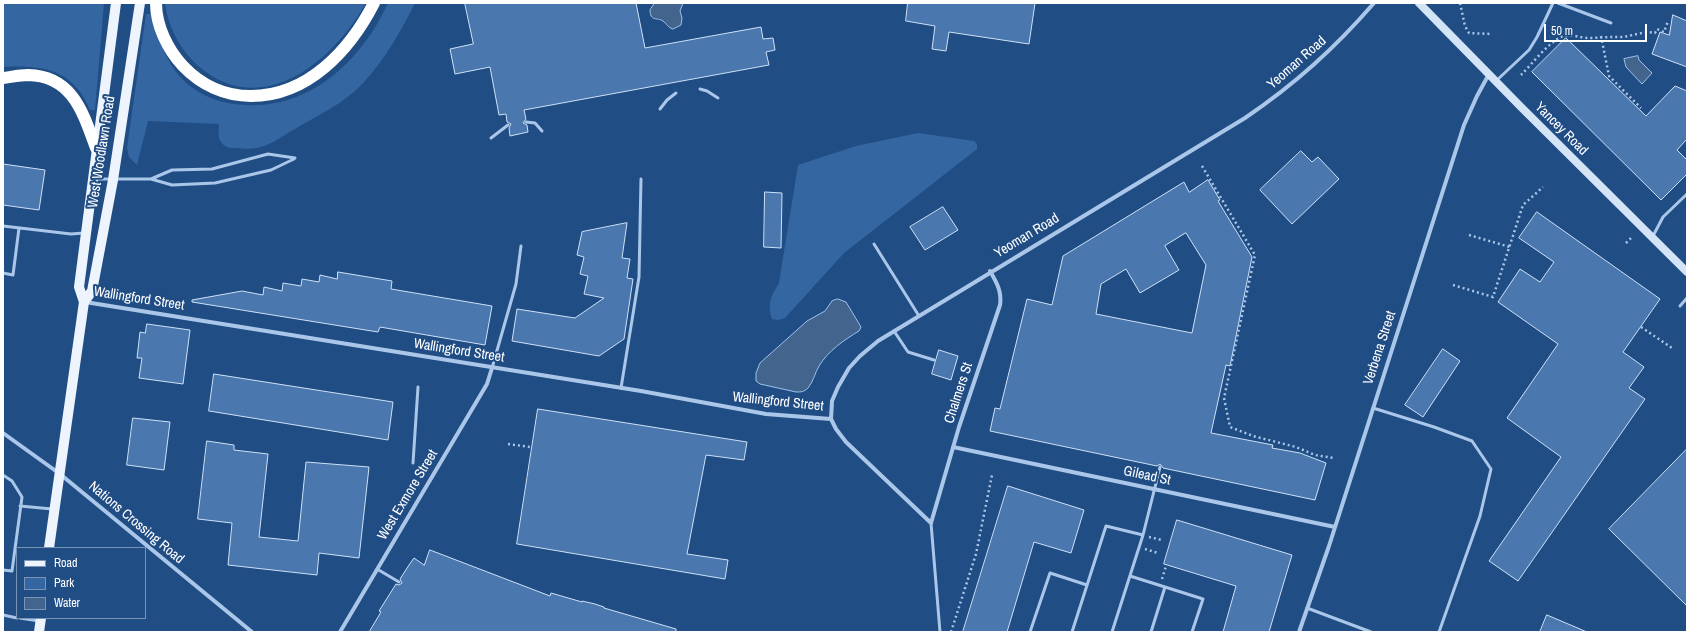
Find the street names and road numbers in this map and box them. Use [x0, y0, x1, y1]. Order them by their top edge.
street label: Yeoman Road [1264, 33, 1330, 93]
street label: West Woodlawn Road [85, 95, 119, 209]
street label: Yancey Road [1531, 99, 1591, 159]
street label: Yeoman Road [992, 210, 1062, 262]
street label: Wallingford Street [93, 284, 185, 314]
street label: Verbena Street [1360, 309, 1400, 387]
street label: Wallingford Street [413, 336, 505, 366]
street label: Chalmers St [941, 360, 977, 426]
street label: Wallingford Street [732, 389, 824, 415]
street label: West Exmore Street [374, 447, 442, 543]
street label: Gilead St [1122, 463, 1172, 489]
street label: Nations Crossing Road [85, 478, 187, 568]

